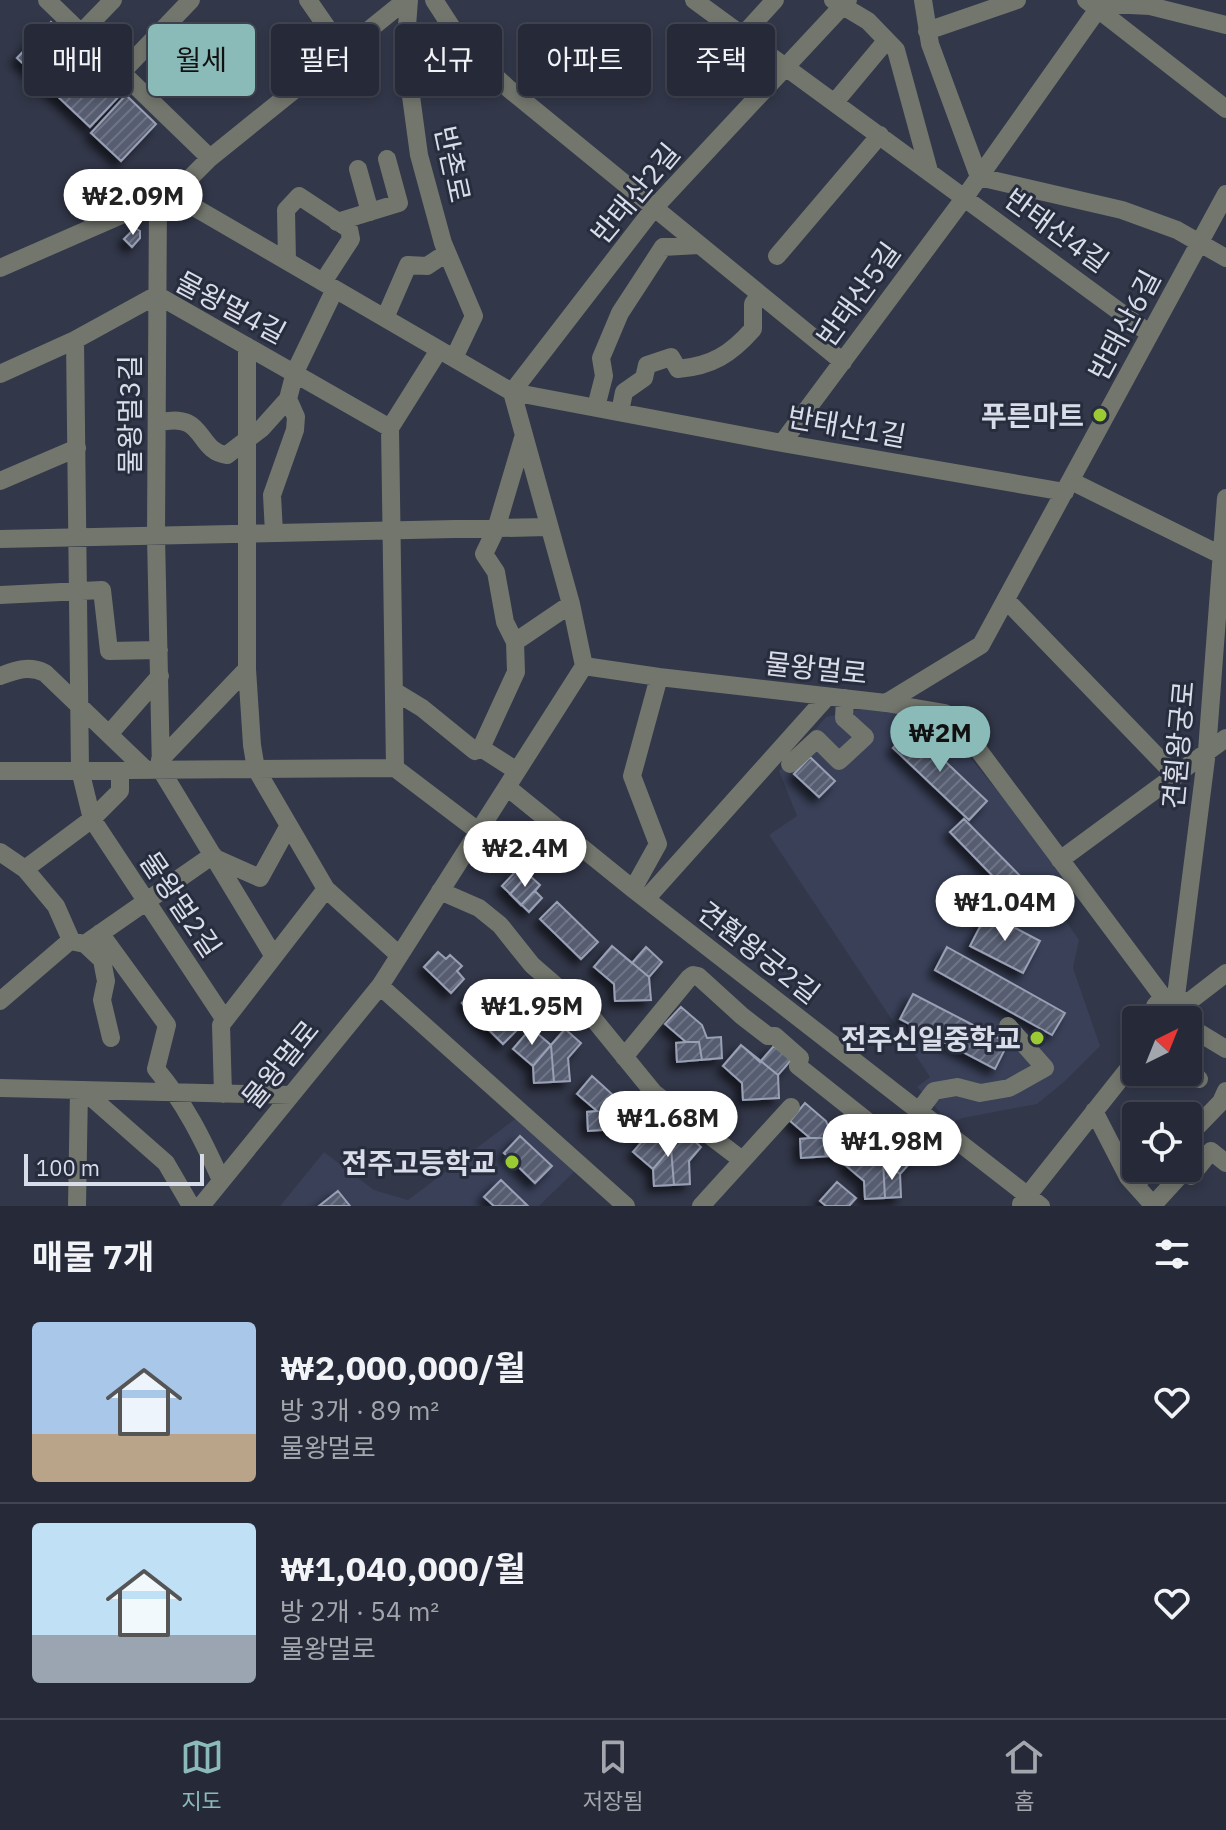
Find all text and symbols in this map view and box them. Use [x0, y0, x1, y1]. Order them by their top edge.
chip: 매매 [24, 24, 132, 96]
chip: 월세 [148, 24, 255, 96]
chip: 필터 [271, 24, 379, 96]
chip: 신규 [395, 24, 502, 96]
chip: 아파트 [518, 24, 651, 96]
chip: 주택 [667, 24, 775, 96]
street label: 반촌로 [427, 122, 479, 206]
street label: 반태산2길 [582, 135, 688, 251]
pin: ₩2.09M [68, 169, 198, 237]
text: ₩2.09M [82, 178, 184, 212]
street label: 반태산4길 [998, 180, 1116, 280]
street label: 반태산5길 [808, 235, 908, 353]
street label: 물왕멀4길 [169, 263, 293, 351]
street label: 반태산6길 [1080, 263, 1168, 387]
street label: 물왕멀3길 [111, 355, 148, 475]
street label: 반태산1길 [785, 397, 909, 455]
place label: 푸른마트 [981, 397, 1084, 434]
marker: 푸른마트 [1091, 406, 1109, 424]
street label: 물왕멀로 [763, 644, 869, 692]
street label: 견훤왕궁로 [1154, 679, 1202, 811]
pin: ₩2M [901, 706, 979, 774]
text: ₩2M [908, 715, 972, 749]
pin: ₩2.4M [469, 821, 581, 889]
text: ₩2.4M [481, 830, 569, 864]
street label: 물왕멀2길 [132, 844, 230, 964]
pin: ₩1.04M [940, 875, 1070, 943]
text: ₩1.04M [954, 884, 1056, 918]
street label: 견훤왕궁2길 [690, 893, 828, 1011]
pin: ₩1.95M [467, 979, 597, 1047]
text: ₩1.95M [481, 988, 583, 1022]
north arrow [1122, 1006, 1202, 1086]
map controls [1122, 1006, 1202, 1182]
street label: 물왕멀로 [233, 1012, 327, 1116]
place label: 전주신일중학교 [841, 1020, 1021, 1057]
marker: 전주신일중학교 [1028, 1029, 1046, 1047]
pin: ₩1.68M [603, 1091, 733, 1159]
text: ₩1.68M [617, 1100, 719, 1134]
button: locate [1122, 1102, 1202, 1182]
pin: ₩1.98M [827, 1114, 957, 1182]
text: ₩1.98M [841, 1123, 943, 1157]
place label: 전주고등학교 [341, 1144, 496, 1181]
scale bar [24, 1150, 204, 1186]
text: 100 m [36, 1153, 100, 1182]
marker: 전주고등학교 [503, 1153, 521, 1171]
icon: filters [1150, 1232, 1194, 1276]
text: 매물 7개 [32, 1234, 154, 1278]
text: ₩2,000,000/월 [280, 1345, 526, 1389]
icon: home [96, 1354, 192, 1450]
icon: heart [1150, 1380, 1194, 1424]
text: 방 3개 · 89 m² [280, 1393, 439, 1427]
text: 물왕멀로 [280, 1430, 376, 1464]
text: ₩1,040,000/월 [280, 1546, 526, 1590]
icon: home [96, 1555, 192, 1651]
icon: heart [1150, 1581, 1194, 1625]
text: 방 2개 · 54 m² [280, 1594, 439, 1628]
text: 물왕멀로 [280, 1631, 376, 1665]
tab: 지도 [180, 1735, 224, 1815]
tab: 저장됨 [583, 1735, 643, 1815]
tab: 홈 [1002, 1735, 1046, 1815]

